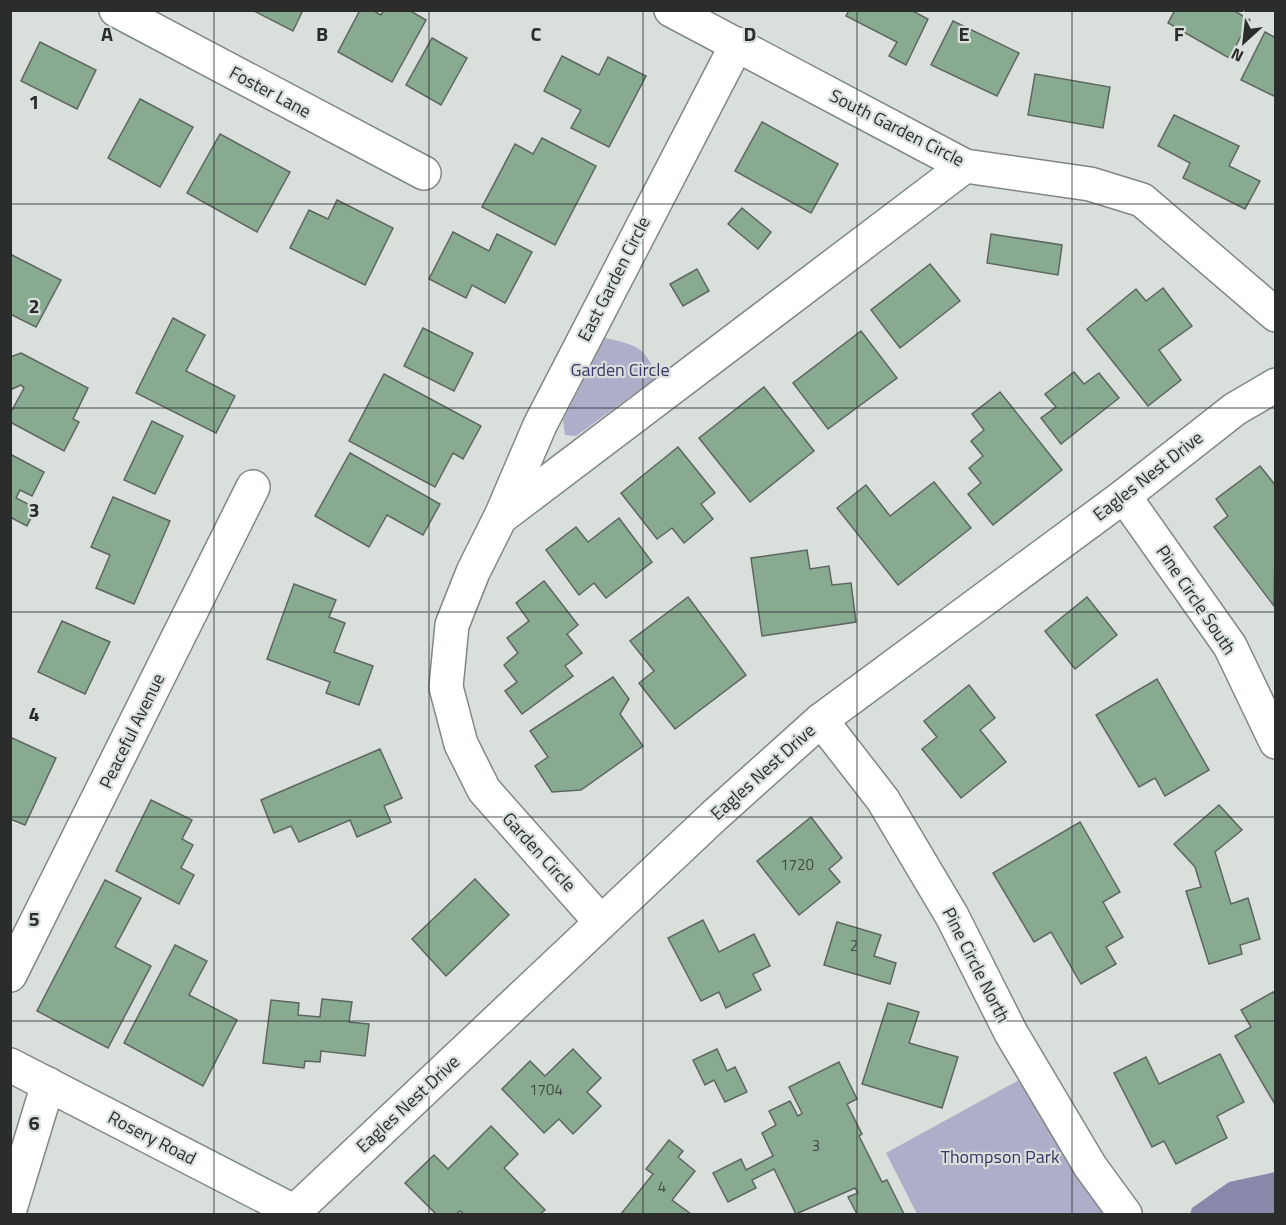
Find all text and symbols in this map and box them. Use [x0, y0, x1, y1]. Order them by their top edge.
north arrow [1214, 12, 1274, 72]
text: A [101, 18, 113, 49]
text: B [316, 18, 328, 49]
text: C [531, 18, 542, 49]
text: D [744, 18, 756, 49]
text: E [958, 18, 970, 49]
text: F [1174, 18, 1185, 49]
text: N [1227, 42, 1248, 69]
street label: Foster Lane [225, 59, 316, 124]
street label: South Garden Circle [825, 82, 969, 173]
text: 1 [28, 86, 40, 117]
street label: East Garden Circle [570, 212, 657, 346]
text: 2 [28, 290, 40, 321]
park label: Garden Circle [570, 356, 670, 383]
street label: Eagles Nest Drive [1087, 424, 1208, 527]
text: 3 [28, 494, 40, 525]
street label: Pine Circle South [1150, 540, 1243, 660]
street label: Peaceful Avenue [92, 668, 171, 793]
text: 4 [28, 698, 40, 729]
street label: Eagles Nest Drive [704, 717, 821, 826]
street label: Garden Circle [496, 806, 583, 898]
house number: 1720 [780, 853, 814, 876]
text: 5 [28, 903, 40, 934]
street label: Pine Circle North [936, 903, 1017, 1027]
house number: 2 [850, 934, 858, 957]
street label: Eagles Nest Drive [350, 1048, 465, 1159]
house number: 1704 [529, 1078, 563, 1101]
street label: Rosery Road [103, 1104, 201, 1171]
text: 6 [28, 1107, 40, 1138]
house number: 3 [812, 1134, 820, 1157]
park label: Thompson Park [940, 1143, 1060, 1170]
house number: 4 [658, 1175, 666, 1198]

